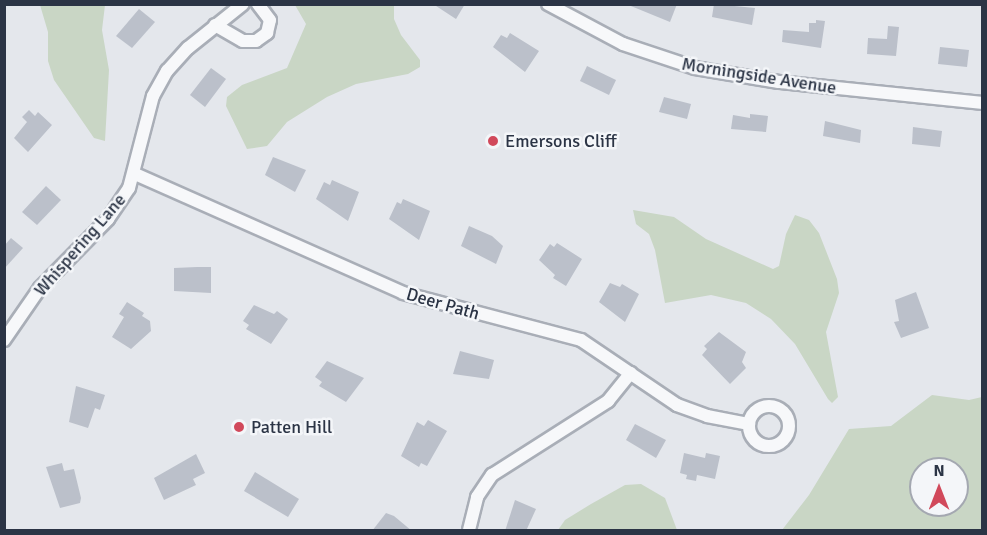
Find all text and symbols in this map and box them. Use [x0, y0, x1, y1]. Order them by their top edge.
street label: Morningside Avenue [680, 53, 838, 99]
place label: Emersons Cliff [505, 130, 616, 152]
marker: Emersons Cliff [486, 134, 500, 148]
street label: Whispering Lane [30, 189, 130, 301]
street label: Deer Path [404, 283, 482, 325]
place label: Patten Hill [251, 416, 332, 438]
marker: Patten Hill [232, 420, 246, 434]
north arrow [909, 457, 969, 517]
text: N [933, 461, 945, 481]

